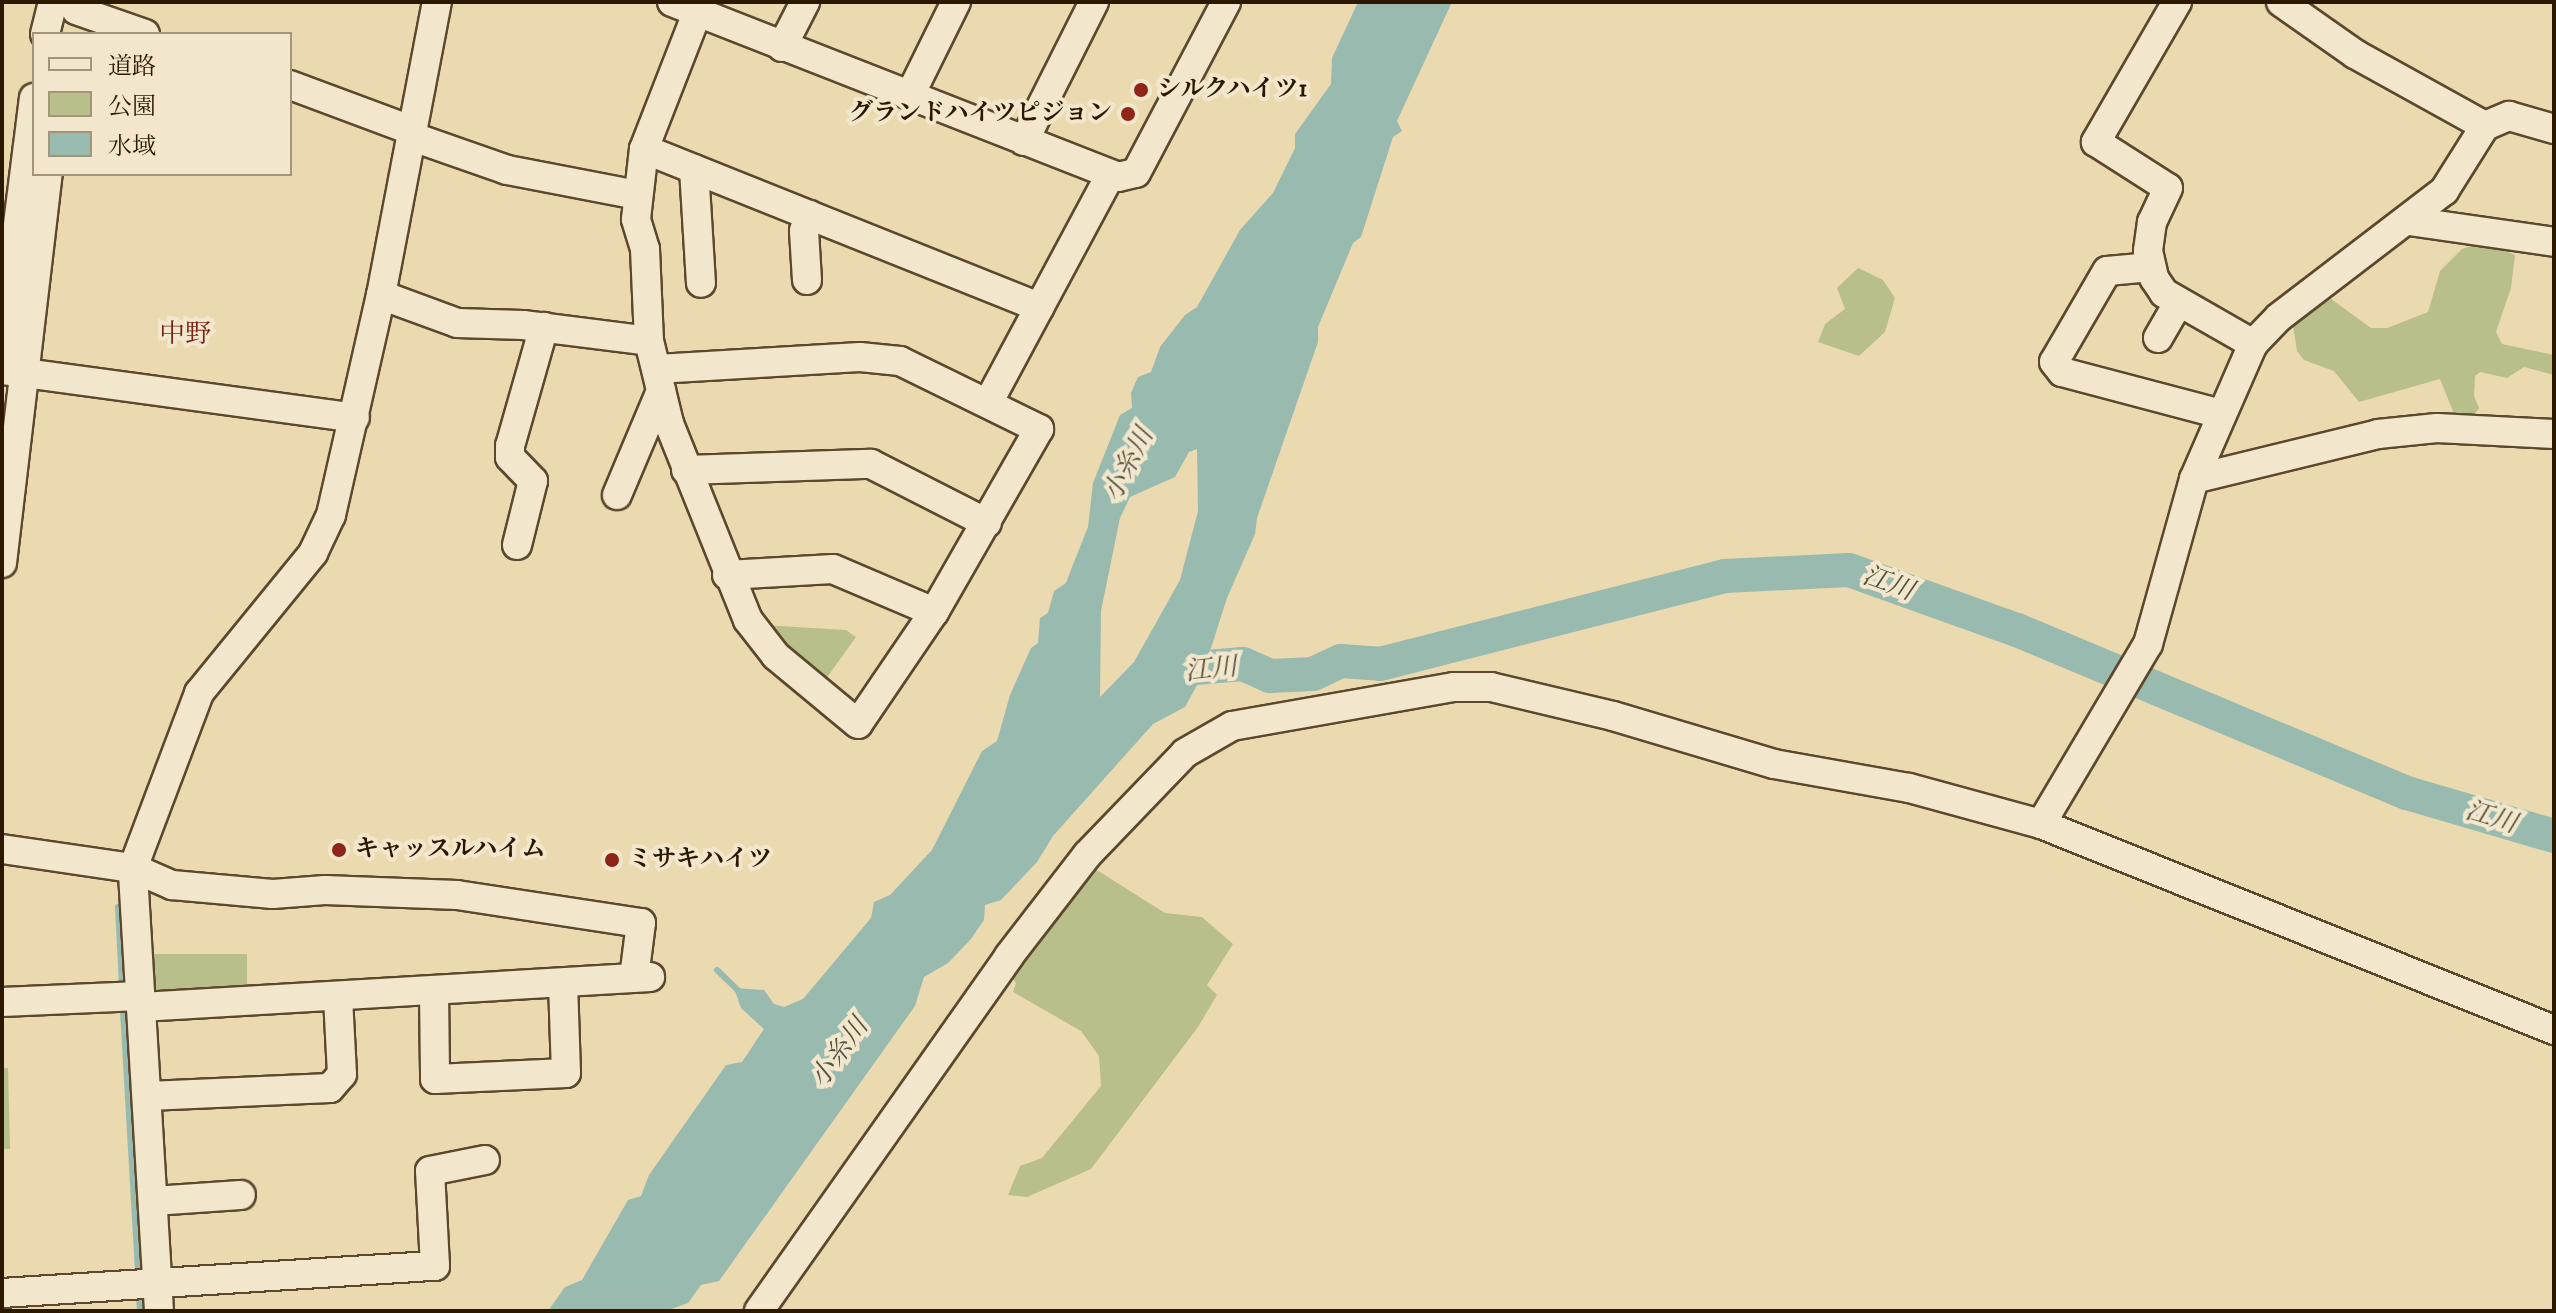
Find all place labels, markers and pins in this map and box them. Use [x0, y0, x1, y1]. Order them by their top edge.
place label: シルクハイツ1 [1157, 76, 1310, 104]
marker: シルクハイツ1 [1132, 81, 1150, 99]
place label: グランドハイツピジョン [848, 100, 1112, 128]
marker: グランドハイツピジョン [1119, 105, 1137, 123]
place label: キャッスルハイム [355, 836, 547, 864]
marker: キャッスルハイム [330, 841, 348, 859]
place label: ミサキハイツ [628, 846, 772, 874]
marker: ミサキハイツ [603, 851, 621, 869]

